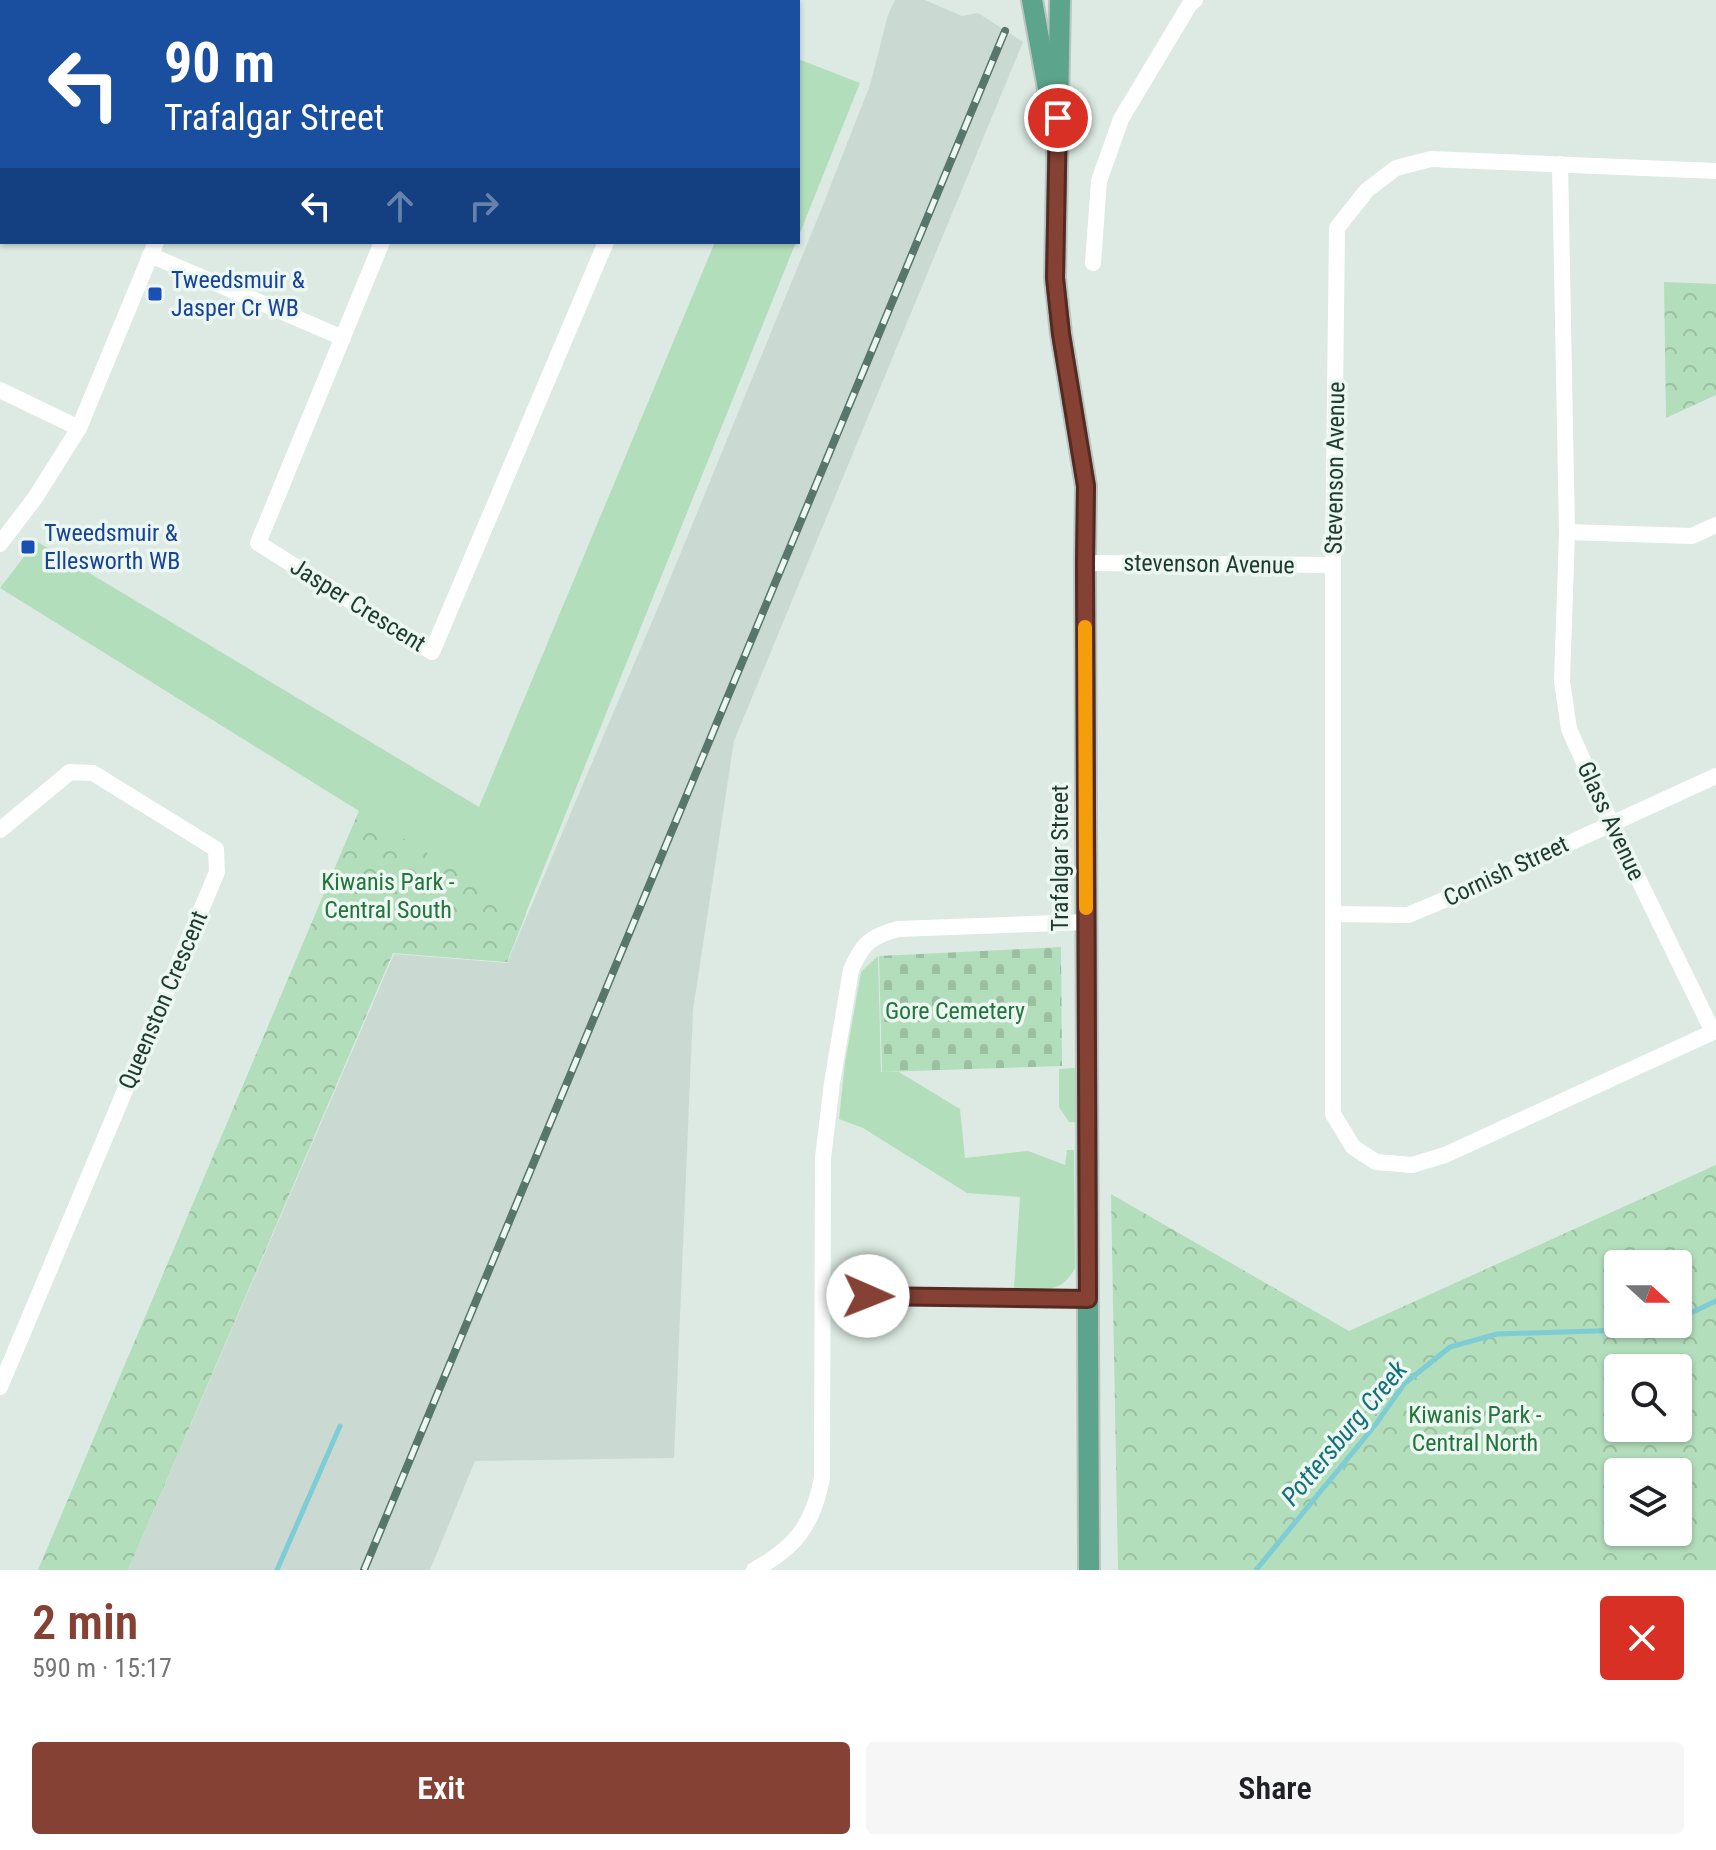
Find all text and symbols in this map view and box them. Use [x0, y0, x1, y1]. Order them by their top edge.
text: 90 m [164, 30, 275, 96]
icon: left [32, 32, 136, 136]
pin [1024, 84, 1092, 152]
icon: arrive [1036, 96, 1080, 140]
text: Trafalgar Street [164, 97, 384, 139]
icon: left [294, 184, 338, 228]
icon: ahead [378, 184, 422, 228]
icon: right [462, 184, 506, 228]
place label: Tweedsmuir & Jasper Cr WB [171, 266, 305, 322]
marker: Tweedsmuir & Jasper Cr WB [146, 285, 164, 303]
street label: Stevenson Avenue [1319, 381, 1351, 555]
place label: Tweedsmuir & Ellesworth WB [44, 519, 180, 575]
marker: Tweedsmuir & Ellesworth WB [19, 538, 37, 556]
street label: stevenson Avenue [1123, 549, 1295, 579]
street label: Jasper Crescent [285, 552, 431, 658]
street label: Glass Avenue [1571, 757, 1651, 885]
street label: Trafalgar Street [1046, 785, 1074, 931]
street label: Cornish Street [1439, 830, 1573, 912]
park label: Kiwanis Park - Central South [321, 868, 455, 924]
street label: Queenston Crescent [113, 907, 213, 1093]
park label: Gore Cemetery [885, 997, 1025, 1025]
north arrow [1604, 1250, 1692, 1338]
map controls [1604, 1250, 1692, 1546]
position arrow [826, 1254, 910, 1338]
water label: Pottersburg Creek [1275, 1354, 1414, 1511]
button: search [1604, 1354, 1692, 1442]
park label: Kiwanis Park - Central North [1408, 1401, 1542, 1457]
button: layers [1604, 1458, 1692, 1546]
text: 2 min [32, 1594, 138, 1651]
button: close [1600, 1596, 1684, 1680]
text: 590 m · 15:17 [32, 1653, 172, 1683]
button: Exit [32, 1742, 850, 1834]
button: Share [866, 1742, 1684, 1834]

